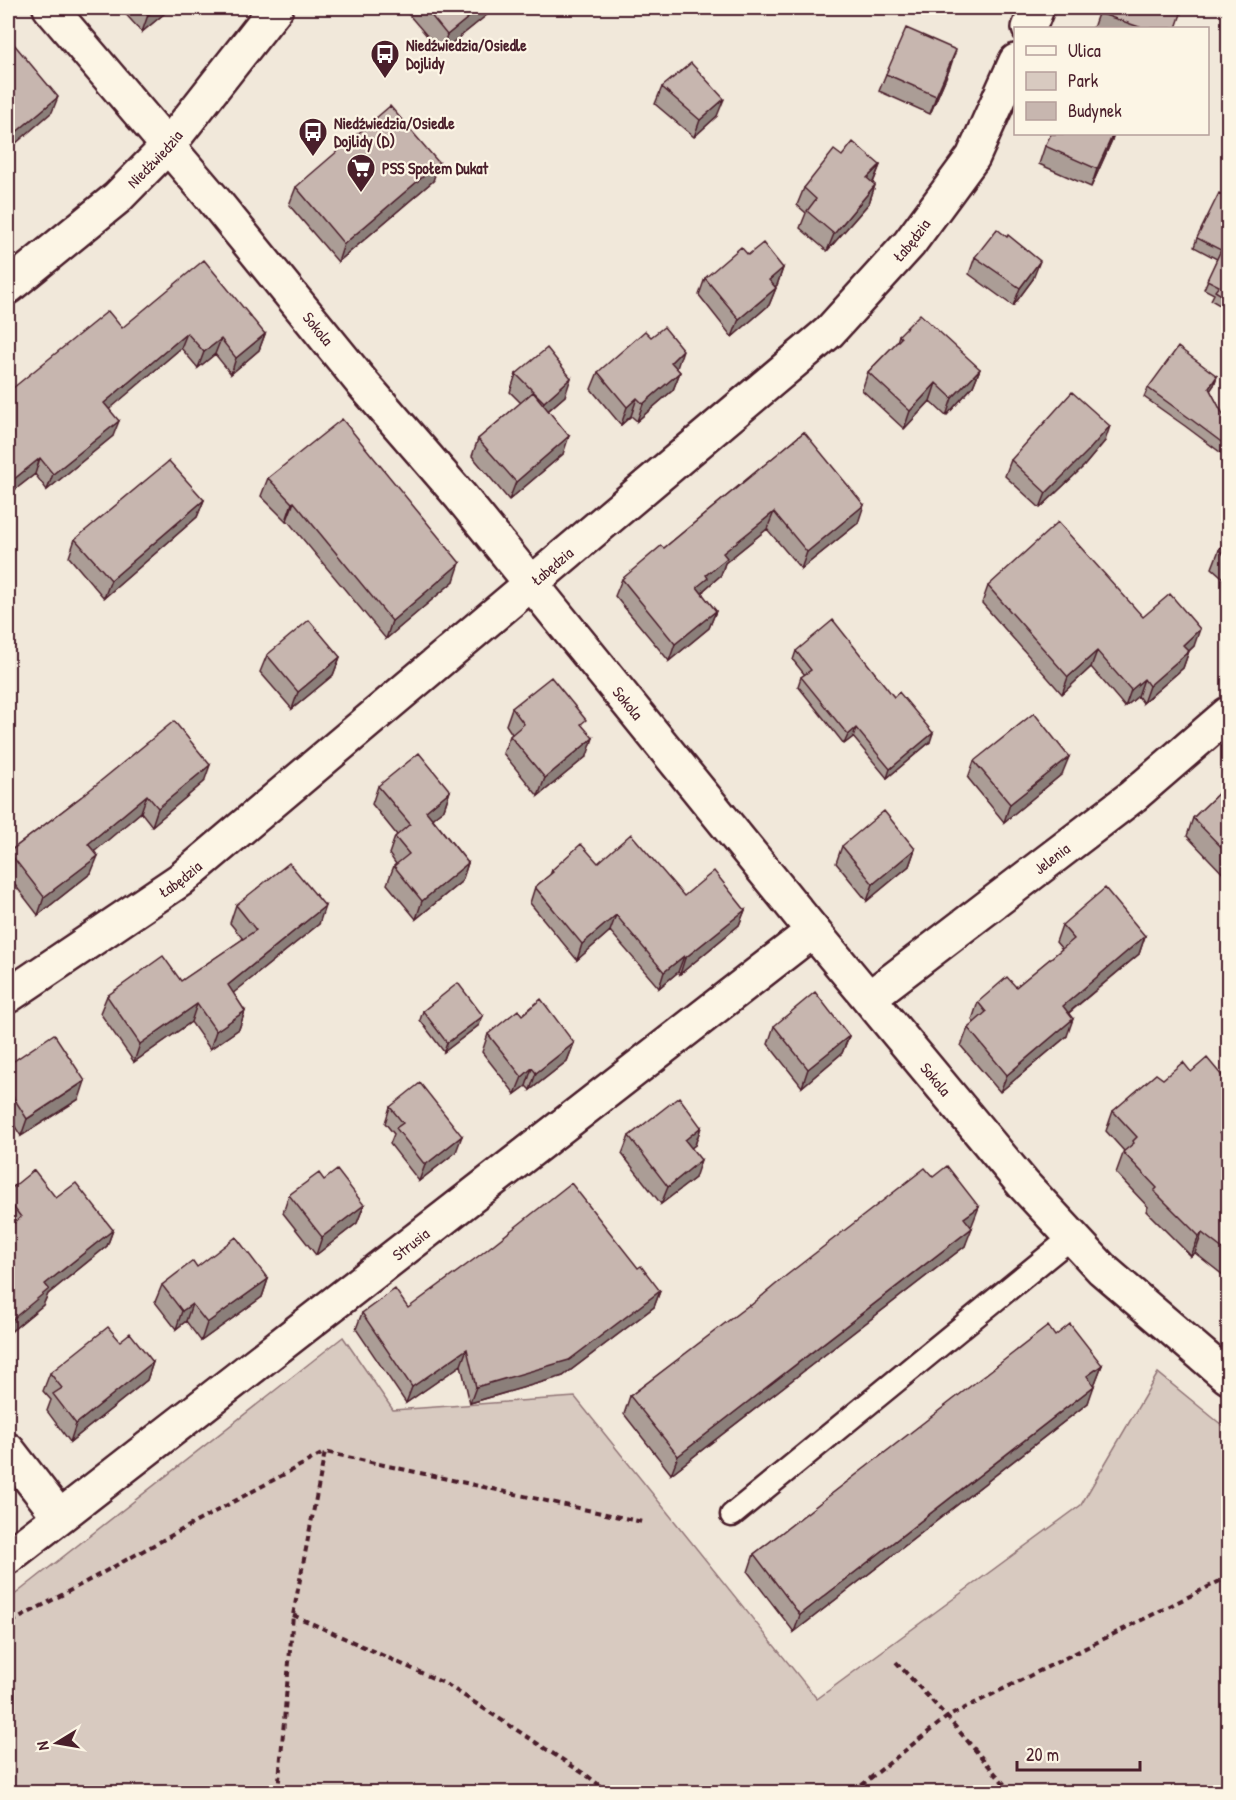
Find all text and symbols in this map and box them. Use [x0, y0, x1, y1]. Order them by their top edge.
legend [1014, 27, 1209, 135]
place label: Niedźwiedzia/Osiedle Dojlidy [406, 34, 527, 75]
bus stop icon: Niedźwiedzia/Osiedle Dojlidy [369, 38, 401, 80]
text: Ulica [1068, 38, 1101, 63]
text: Park [1068, 68, 1099, 93]
text: Budynek [1068, 98, 1122, 123]
place label: Niedźwiedzia/Osiedle Dojlidy (D) [334, 112, 455, 153]
bus stop icon: Niedźwiedzia/Osiedle Dojlidy (D) [297, 116, 329, 158]
street label: Niedźwiedzia [122, 125, 187, 193]
supermarket icon: PSS Społem Dukat [345, 152, 377, 194]
place label: PSS Społem Dukat [382, 157, 489, 180]
street label: Łabędzia [887, 214, 935, 267]
street label: Sokola [298, 307, 339, 350]
street label: Łabędzia [526, 542, 578, 590]
street label: Sokola [608, 681, 648, 724]
street label: Jelenia [1029, 837, 1074, 879]
street label: Łabędzia [154, 855, 206, 903]
street label: Sokola [915, 1058, 956, 1100]
street label: Strusia [387, 1223, 434, 1265]
north arrow [27, 1713, 87, 1773]
scale bar [1017, 1734, 1140, 1772]
text: N [31, 1739, 54, 1752]
text: 20 m [1026, 1742, 1059, 1767]

